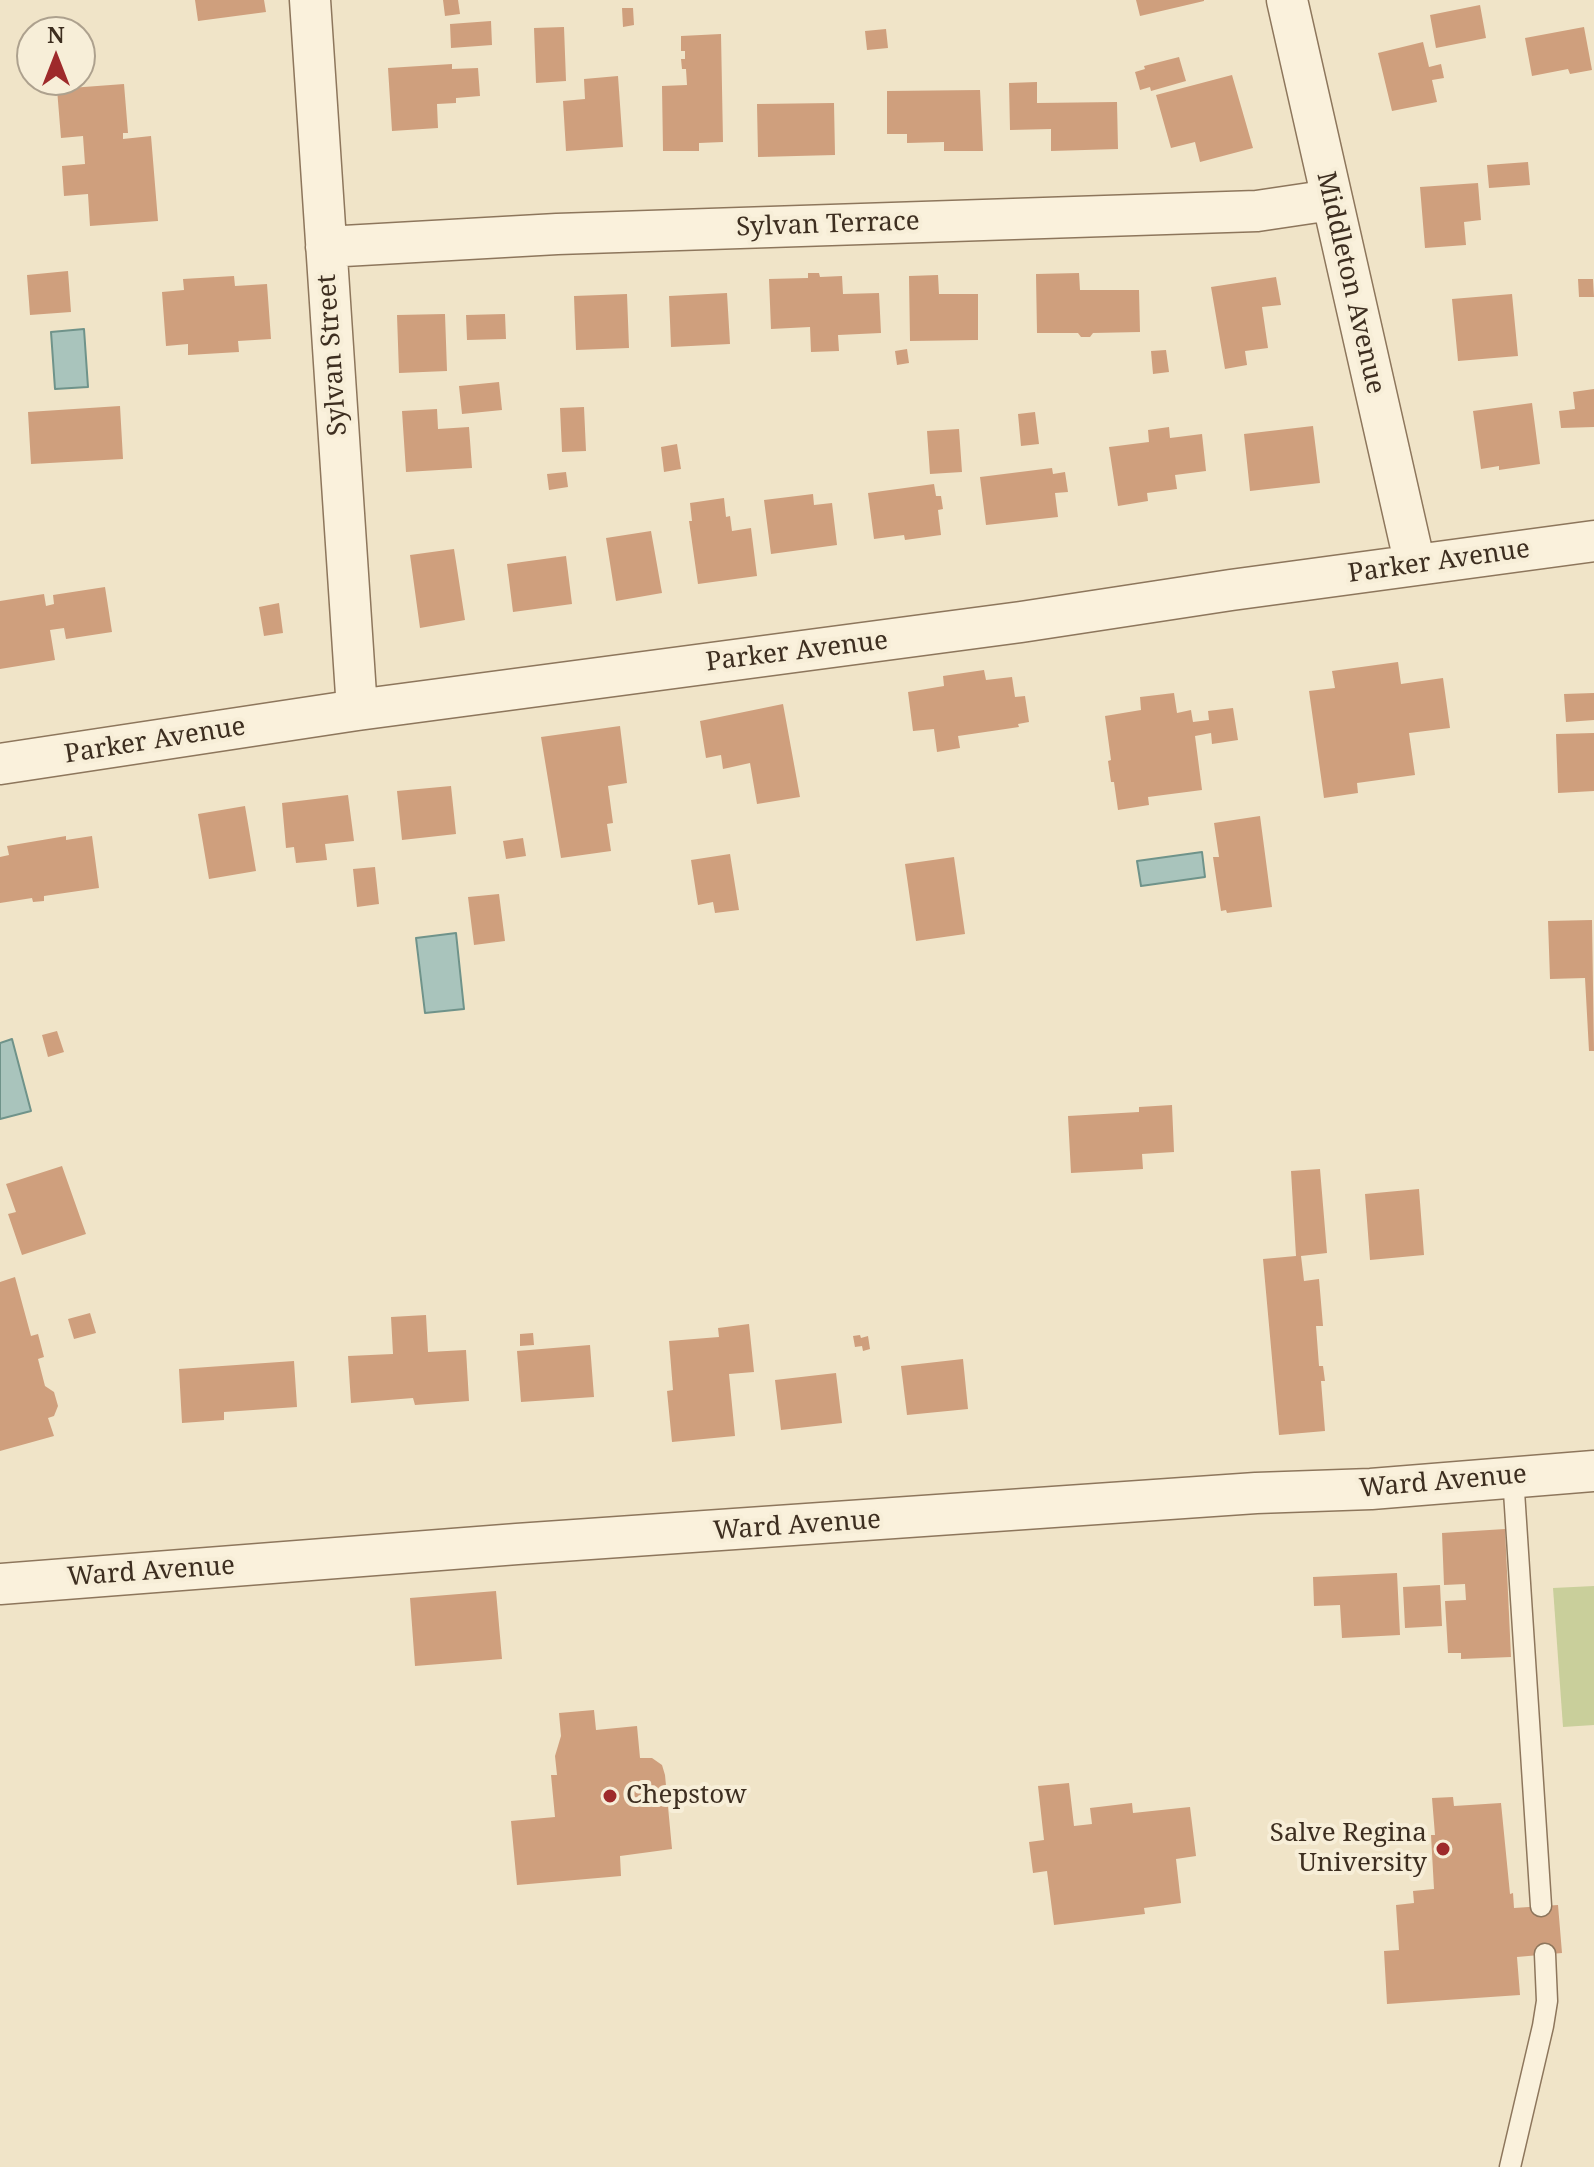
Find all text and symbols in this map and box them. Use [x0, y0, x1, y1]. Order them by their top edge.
north arrow [16, 16, 96, 96]
text: N [47, 19, 65, 49]
street label: Middleton Avenue [1309, 169, 1391, 397]
street label: Sylvan Terrace [736, 206, 920, 244]
street label: Sylvan Street [312, 273, 354, 437]
street label: Parker Avenue [1346, 534, 1532, 590]
street label: Parker Avenue [704, 625, 890, 679]
street label: Parker Avenue [62, 711, 248, 771]
street label: Ward Avenue [1358, 1459, 1528, 1505]
street label: Ward Avenue [712, 1505, 882, 1547]
street label: Ward Avenue [66, 1551, 236, 1593]
place label: Chepstow [626, 1780, 747, 1812]
marker: Chepstow [601, 1787, 619, 1805]
place label: Salve Regina University [1270, 1818, 1427, 1880]
marker: Salve Regina University [1434, 1840, 1452, 1858]

